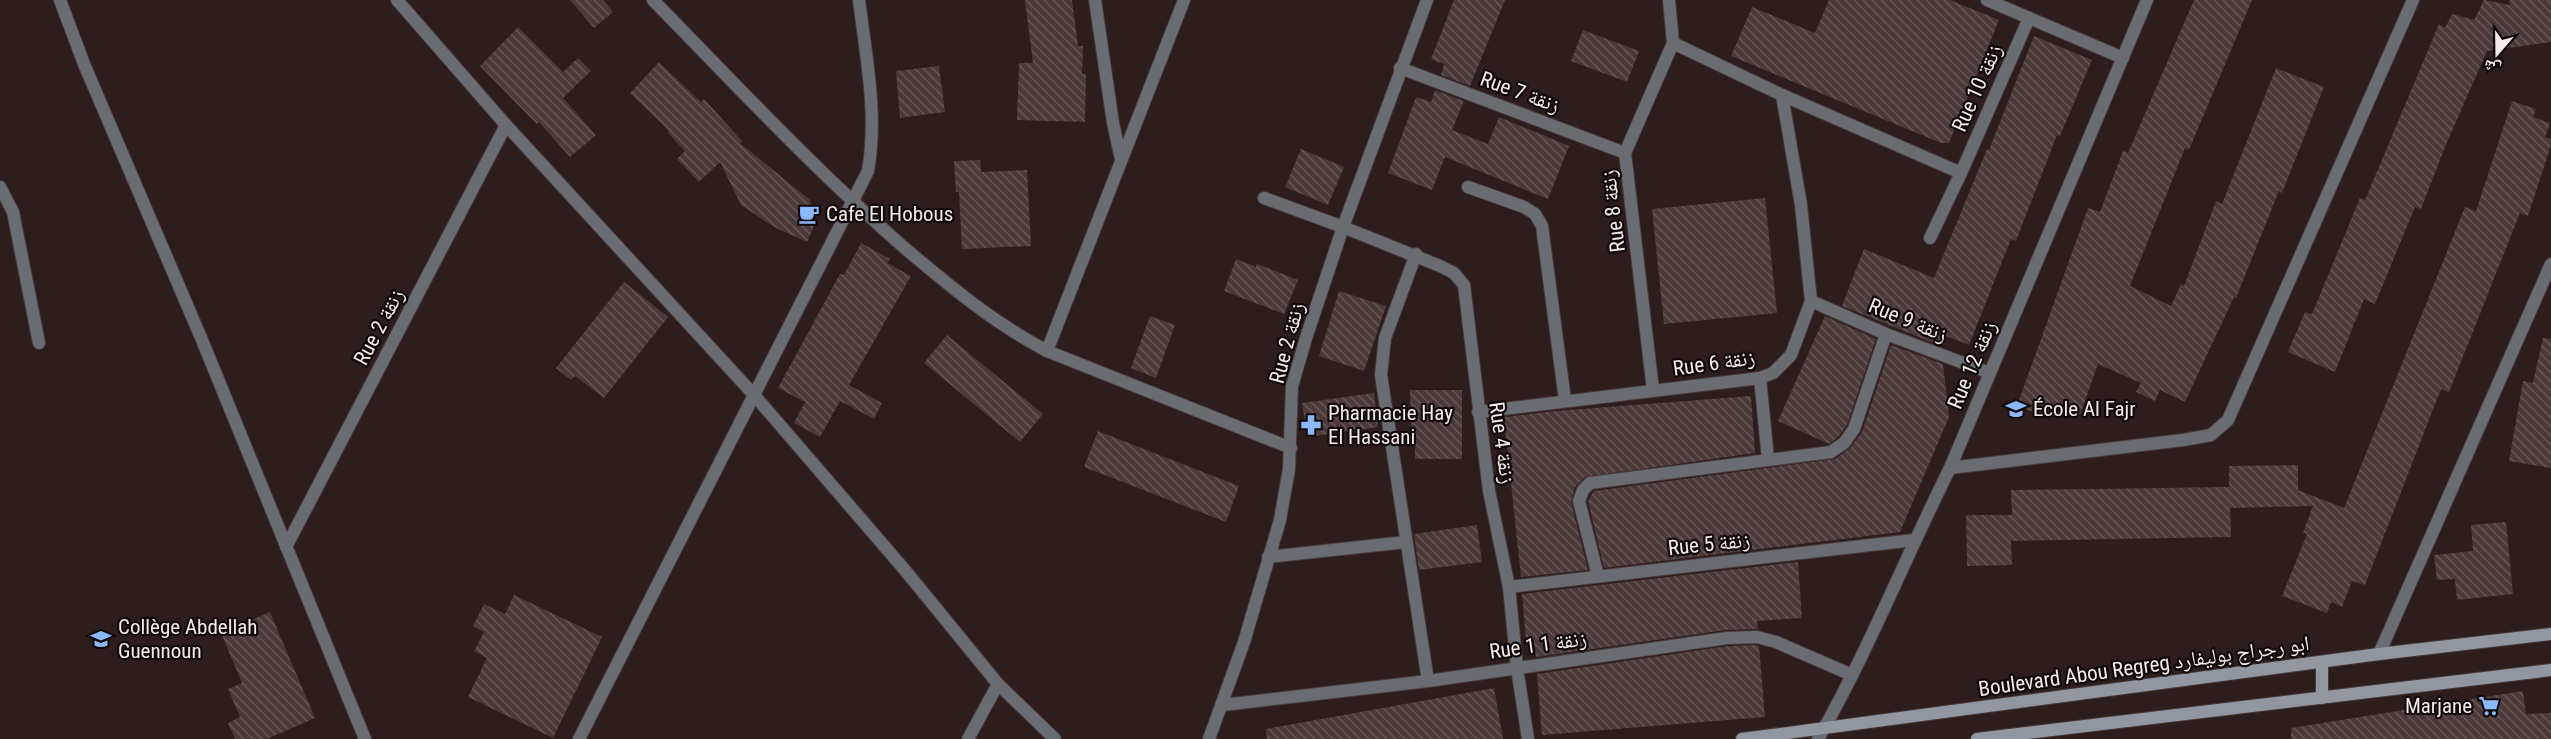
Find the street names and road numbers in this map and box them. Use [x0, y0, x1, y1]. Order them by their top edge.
street label: Rue 10 زنقة [1947, 41, 2007, 135]
street label: Rue 7 زنقة [1477, 67, 1563, 117]
street label: Rue 8 زنقة [1596, 169, 1630, 253]
street label: Rue 2 زنقة [349, 285, 409, 369]
street label: Rue 9 زنقة [1865, 293, 1951, 347]
street label: Rue 2 زنقة [1265, 300, 1309, 386]
street label: Rue 12 زنقة [1943, 318, 2001, 412]
street label: Rue 6 زنقة [1671, 345, 1757, 381]
street label: Rue 4 زنقة [1484, 400, 1520, 486]
street label: Rue 5 زنقة [1667, 528, 1751, 560]
street label: Rue 1 زنقة 1 [1488, 626, 1588, 664]
street label: Boulevard Abou Regreg ابو رجراج بوليفارد [1977, 631, 2311, 702]

